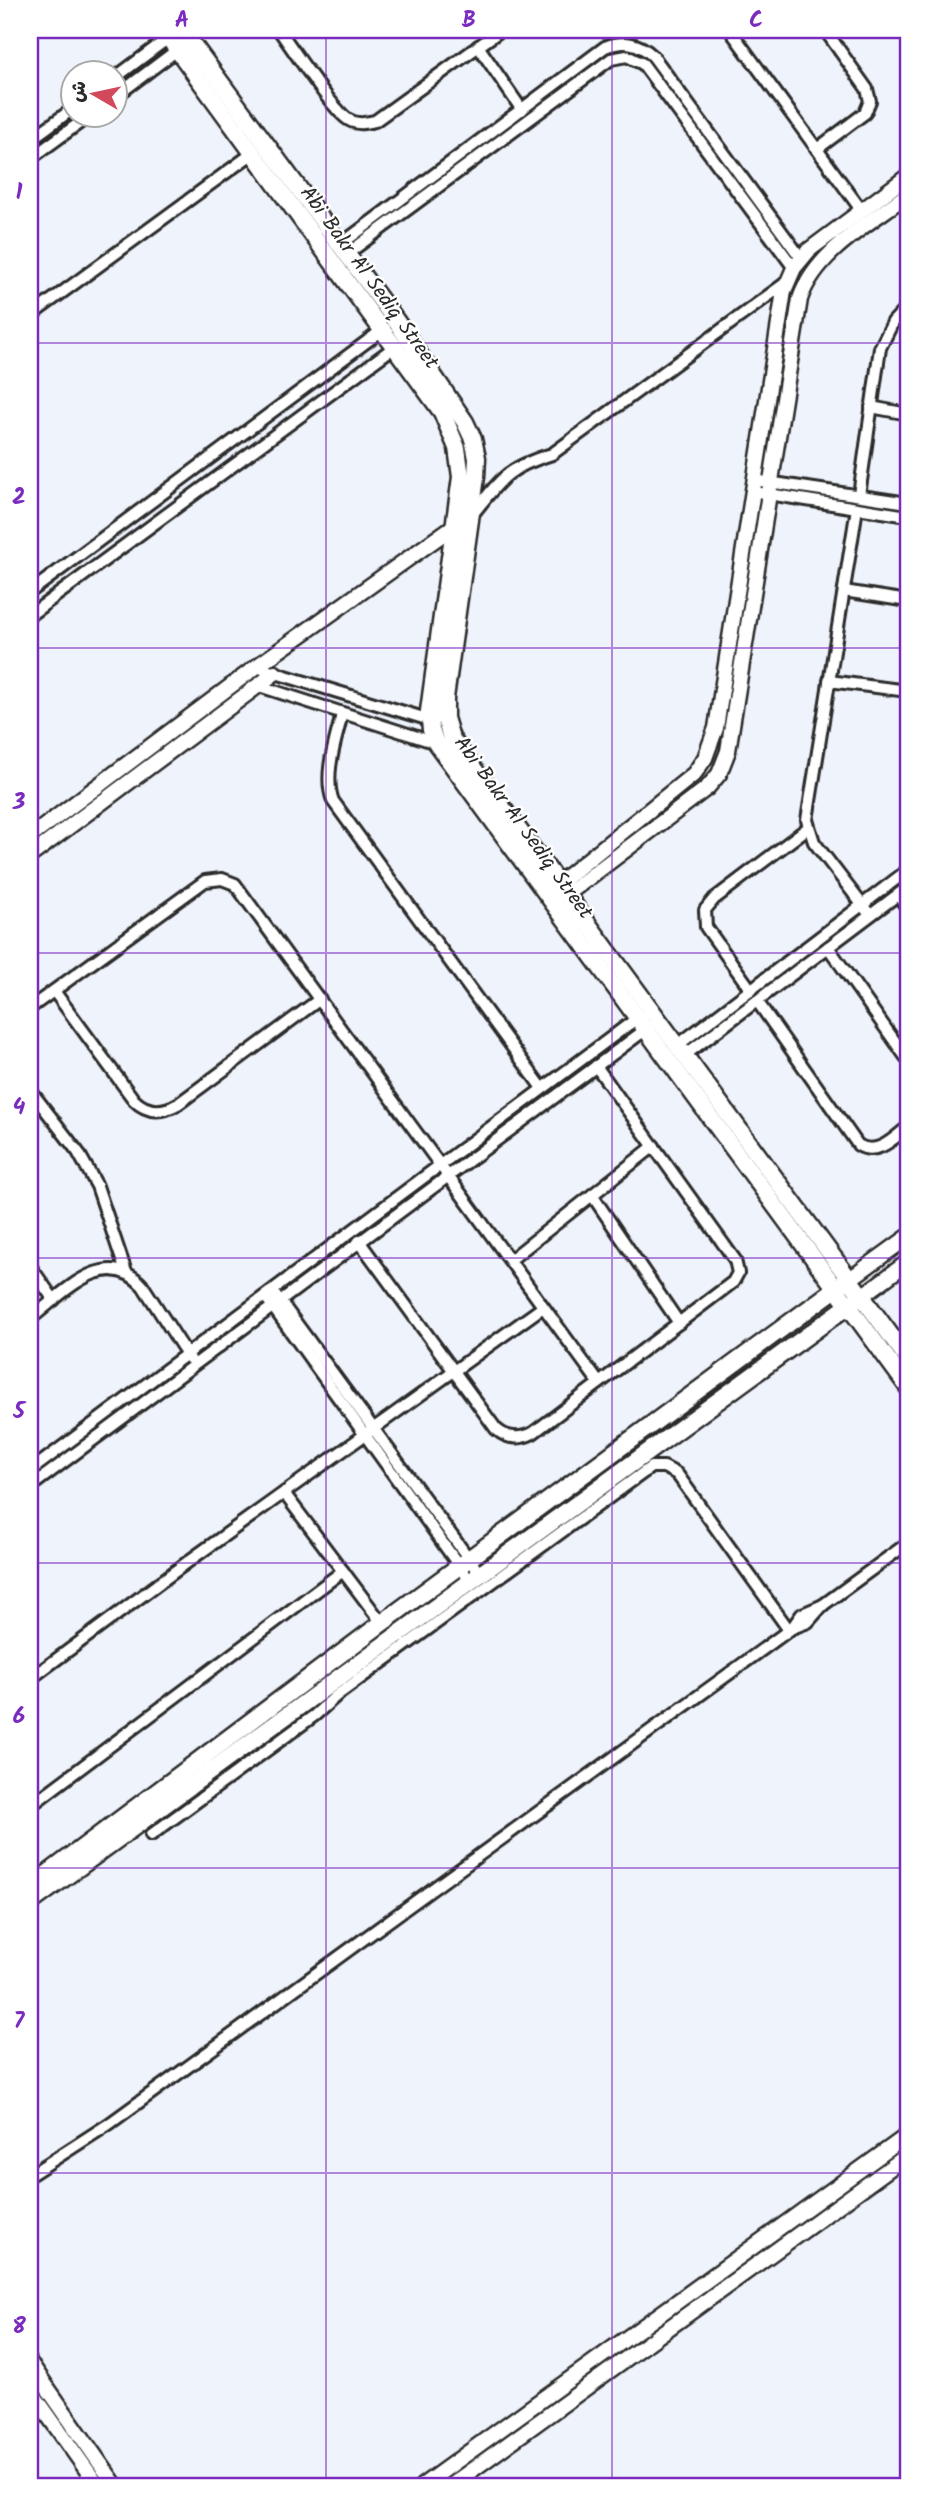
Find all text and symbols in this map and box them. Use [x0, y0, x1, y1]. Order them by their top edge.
text: A [175, 3, 189, 39]
text: B [462, 3, 476, 39]
text: C [749, 3, 763, 39]
north arrow [60, 60, 130, 130]
text: ش [63, 79, 96, 104]
text: 1 [16, 175, 23, 211]
street label: Abi Bakr Al Sediq Street [291, 179, 447, 377]
text: 2 [12, 480, 26, 516]
street label: Abi Bakr Al Sediq Street [445, 729, 601, 927]
text: 3 [12, 785, 26, 821]
text: 4 [13, 1090, 26, 1126]
text: 5 [12, 1394, 27, 1430]
text: 6 [13, 1699, 25, 1735]
text: 7 [14, 2004, 26, 2040]
text: 8 [12, 2309, 26, 2345]

